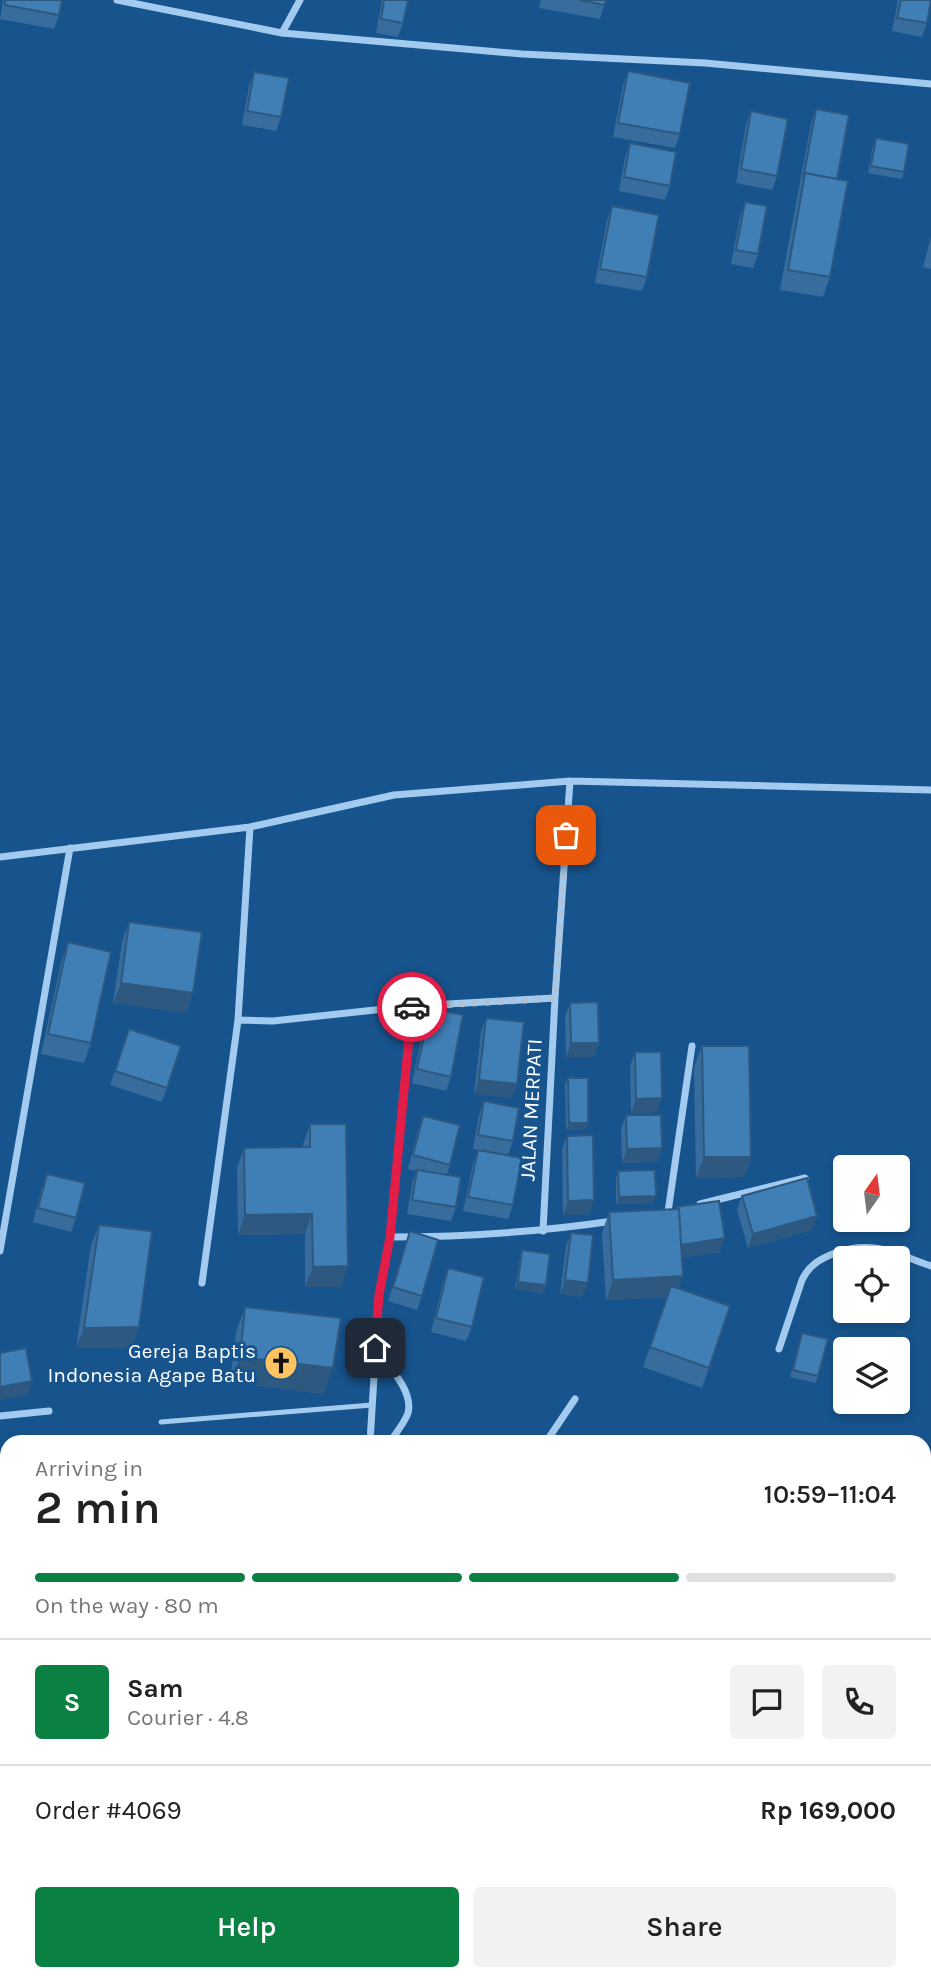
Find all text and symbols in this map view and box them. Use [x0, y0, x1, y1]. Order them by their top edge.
pin [536, 805, 596, 865]
icon: bag [547, 816, 585, 854]
courier [377, 972, 447, 1042]
icon: car [393, 988, 431, 1026]
street label: JALAN MERPATI [515, 1038, 547, 1182]
north arrow [833, 1155, 910, 1232]
map controls [833, 1155, 910, 1414]
button: locate [833, 1246, 910, 1323]
pin [345, 1318, 405, 1378]
icon: home [356, 1329, 394, 1367]
button: layers [833, 1337, 910, 1414]
place label: Gereja Baptis Indonesia Agape Batu [47, 1339, 256, 1387]
church icon: Gereja Baptis Indonesia Agape Batu [262, 1344, 300, 1382]
text: Arriving in [35, 1455, 143, 1482]
text: 10:59–11:04 [764, 1479, 896, 1510]
text: 2 min [35, 1481, 161, 1535]
text: On the way · 80 m [35, 1592, 219, 1619]
button: chat [730, 1665, 804, 1739]
button: phone [822, 1665, 896, 1739]
text: Sam [127, 1673, 183, 1704]
text: S [64, 1687, 80, 1718]
text: Courier · 4.8 [127, 1704, 249, 1731]
text: Order #4069 [35, 1795, 182, 1826]
text: Rp 169,000 [760, 1795, 896, 1826]
button: Help [35, 1887, 459, 1967]
button: Share [473, 1887, 896, 1967]

